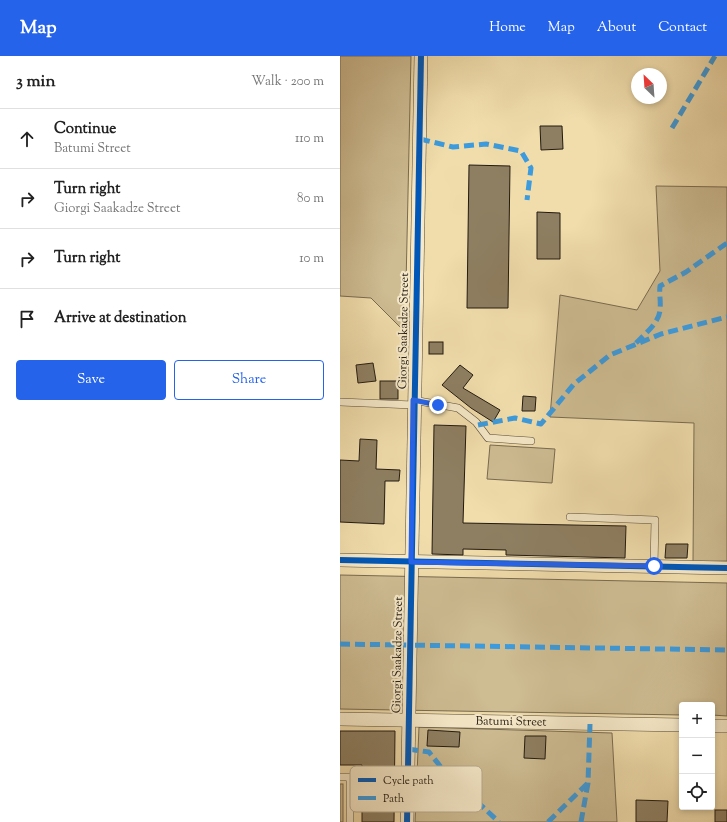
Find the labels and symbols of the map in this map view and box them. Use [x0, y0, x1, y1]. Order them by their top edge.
north arrow [631, 68, 667, 104]
street label: Giorgi Saakadze Street [394, 273, 414, 389]
route end [429, 396, 447, 414]
route start [645, 557, 663, 575]
street label: Giorgi Saakadze Street [388, 597, 408, 713]
street label: Batumi Street [475, 712, 547, 732]
legend [350, 766, 482, 812]
text: Cycle path [383, 773, 434, 789]
text: Path [383, 791, 405, 807]

